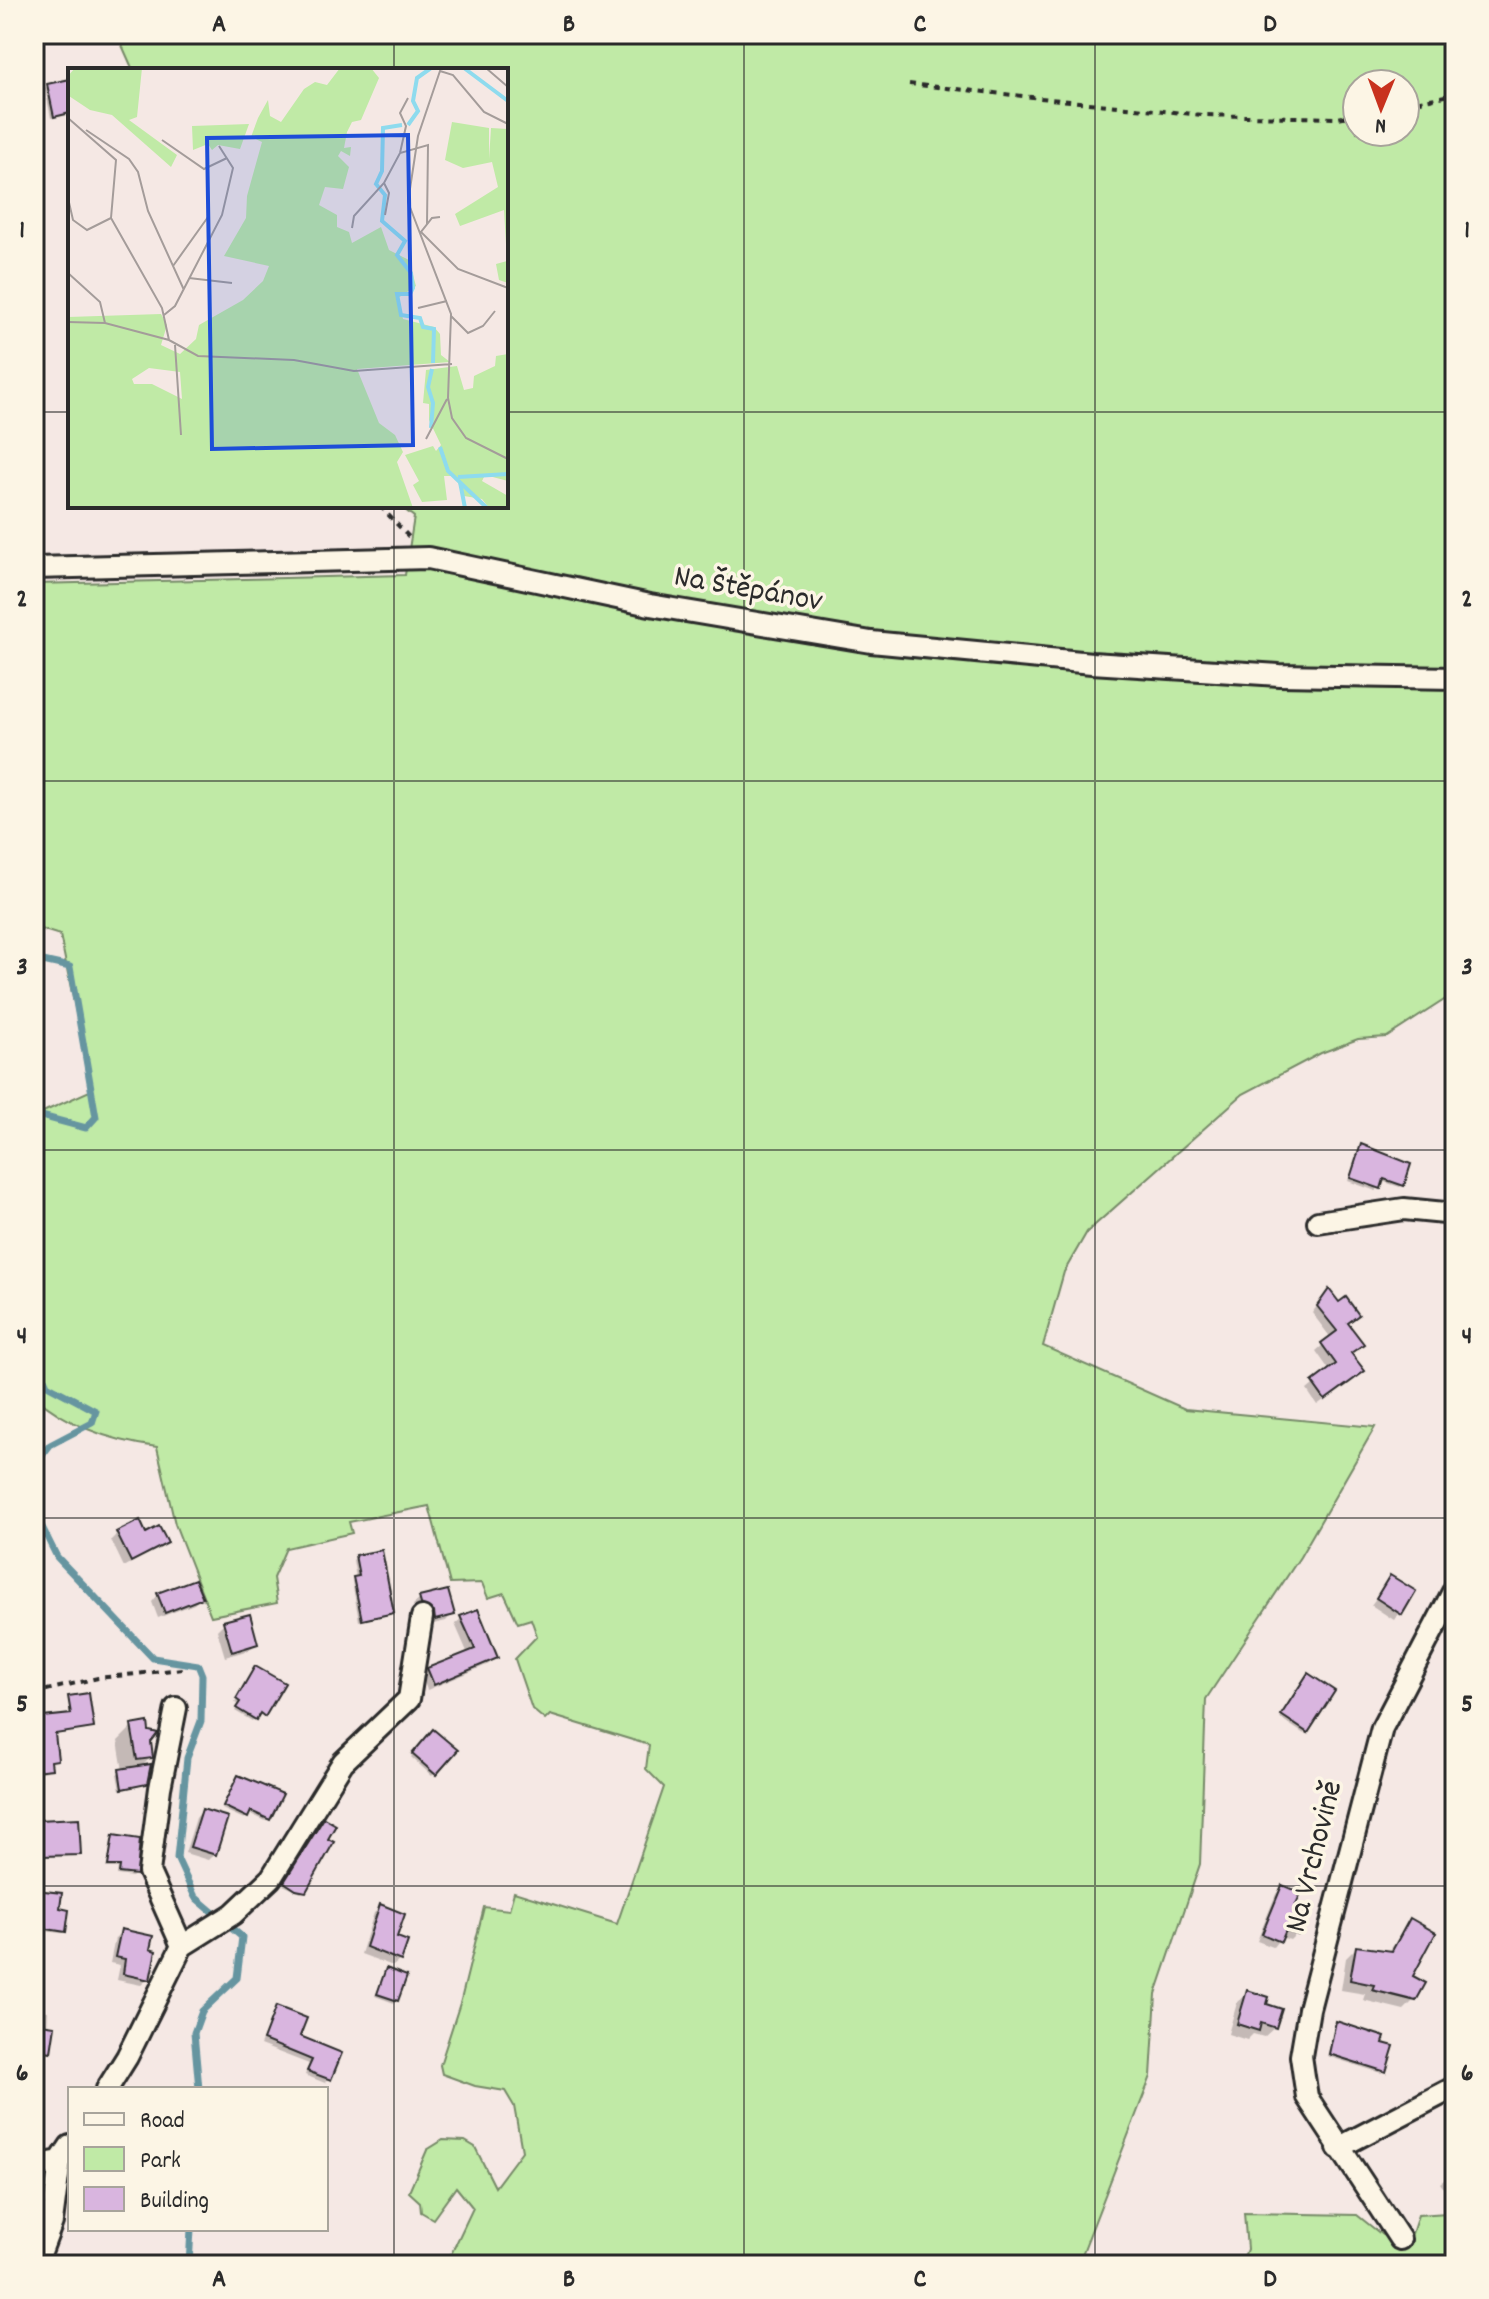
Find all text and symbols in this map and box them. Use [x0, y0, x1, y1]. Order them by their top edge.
text: A [212, 7, 226, 44]
text: B [563, 7, 575, 44]
text: C [914, 7, 927, 44]
text: D [1263, 7, 1277, 44]
inset map [68, 68, 508, 508]
north arrow [1341, 68, 1421, 148]
text: N [1375, 109, 1386, 140]
text: 1 [19, 213, 25, 250]
text: 1 [1464, 213, 1470, 250]
street label: Na Štěpánov [670, 555, 826, 627]
text: 2 [16, 582, 28, 619]
text: 2 [1461, 582, 1473, 619]
text: 3 [16, 950, 28, 987]
text: 3 [1461, 950, 1473, 987]
text: 4 [17, 1319, 27, 1356]
text: 4 [1462, 1319, 1472, 1356]
text: 5 [16, 1687, 28, 1724]
text: 5 [1461, 1687, 1473, 1724]
street label: Na Vrchovině [1275, 1776, 1357, 1938]
text: 6 [16, 2056, 28, 2093]
text: 6 [1461, 2056, 1473, 2093]
legend [68, 2087, 328, 2231]
text: Road [140, 2105, 185, 2139]
text: Park [140, 2145, 181, 2179]
text: Building [140, 2185, 209, 2219]
text: A [212, 2262, 226, 2299]
text: B [563, 2262, 575, 2299]
text: C [914, 2262, 927, 2299]
text: D [1263, 2262, 1277, 2299]

